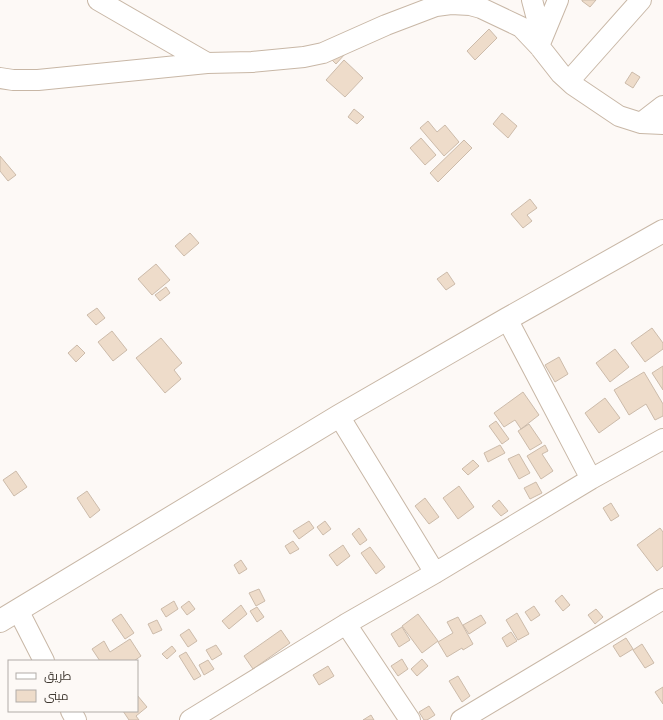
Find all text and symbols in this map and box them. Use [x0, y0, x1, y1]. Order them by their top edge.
legend [8, 660, 138, 712]
text: طريق [44, 668, 72, 684]
text: مبنى [44, 688, 69, 704]

